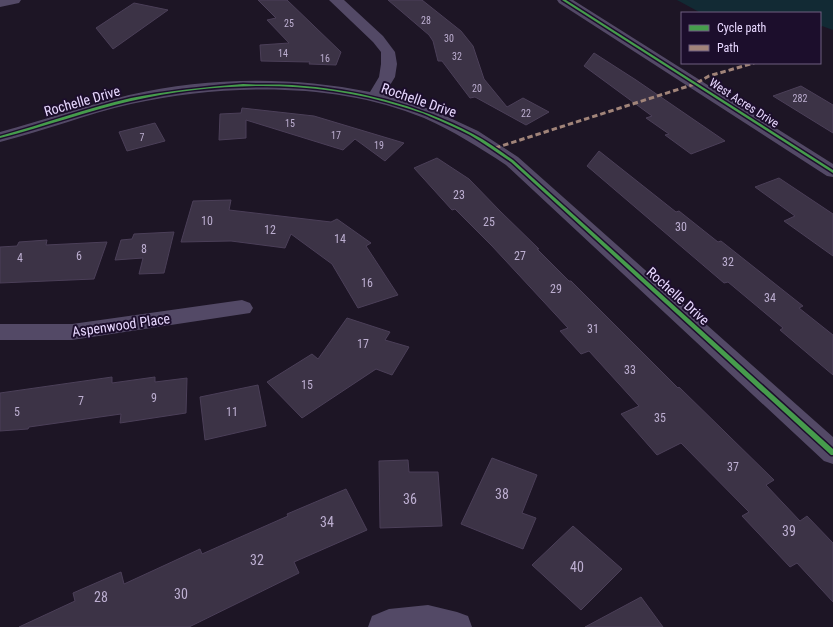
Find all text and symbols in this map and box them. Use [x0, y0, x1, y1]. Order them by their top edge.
legend [681, 12, 821, 64]
house number: 28 [421, 15, 431, 26]
house number: 25 [284, 18, 294, 29]
text: Cycle path [717, 21, 767, 35]
house number: 30 [444, 33, 454, 44]
text: Path [717, 41, 739, 55]
house number: 14 [278, 48, 288, 59]
house number: 32 [452, 51, 462, 62]
house number: 16 [320, 53, 330, 64]
street label: West Acres Drive [707, 75, 782, 131]
street label: Rochelle Drive [379, 80, 459, 120]
street label: Rochelle Drive [42, 82, 122, 119]
house number: 20 [472, 83, 482, 94]
house number: 282 [793, 93, 807, 104]
house number: 22 [521, 108, 531, 119]
house number: 15 [285, 118, 295, 129]
house number: 17 [331, 130, 341, 141]
house number: 7 [140, 132, 145, 143]
house number: 19 [374, 140, 384, 151]
house number: 23 [453, 188, 465, 202]
house number: 10 [201, 214, 213, 228]
house number: 25 [483, 215, 495, 229]
house number: 30 [675, 220, 687, 234]
house number: 12 [264, 223, 276, 237]
house number: 14 [334, 232, 346, 246]
house number: 8 [141, 242, 147, 256]
house number: 6 [76, 249, 82, 263]
house number: 27 [514, 249, 526, 263]
house number: 4 [17, 251, 23, 265]
house number: 32 [722, 255, 734, 269]
street label: Rochelle Drive [644, 264, 713, 328]
house number: 16 [361, 276, 373, 290]
house number: 29 [550, 282, 562, 296]
house number: 34 [764, 291, 776, 305]
street label: Aspenwood Place [71, 310, 171, 340]
house number: 31 [587, 322, 599, 336]
house number: 17 [357, 337, 369, 351]
house number: 33 [624, 363, 636, 377]
house number: 15 [301, 378, 313, 392]
house number: 9 [151, 391, 157, 405]
house number: 7 [78, 394, 84, 408]
house number: 5 [14, 405, 20, 419]
house number: 11 [226, 405, 238, 419]
house number: 35 [654, 411, 666, 425]
house number: 37 [727, 460, 739, 474]
house number: 38 [495, 486, 509, 502]
house number: 36 [403, 491, 417, 507]
house number: 34 [320, 514, 334, 530]
house number: 39 [782, 523, 796, 539]
house number: 32 [250, 552, 264, 568]
house number: 40 [570, 559, 584, 575]
house number: 30 [174, 586, 188, 602]
house number: 28 [94, 589, 108, 605]

